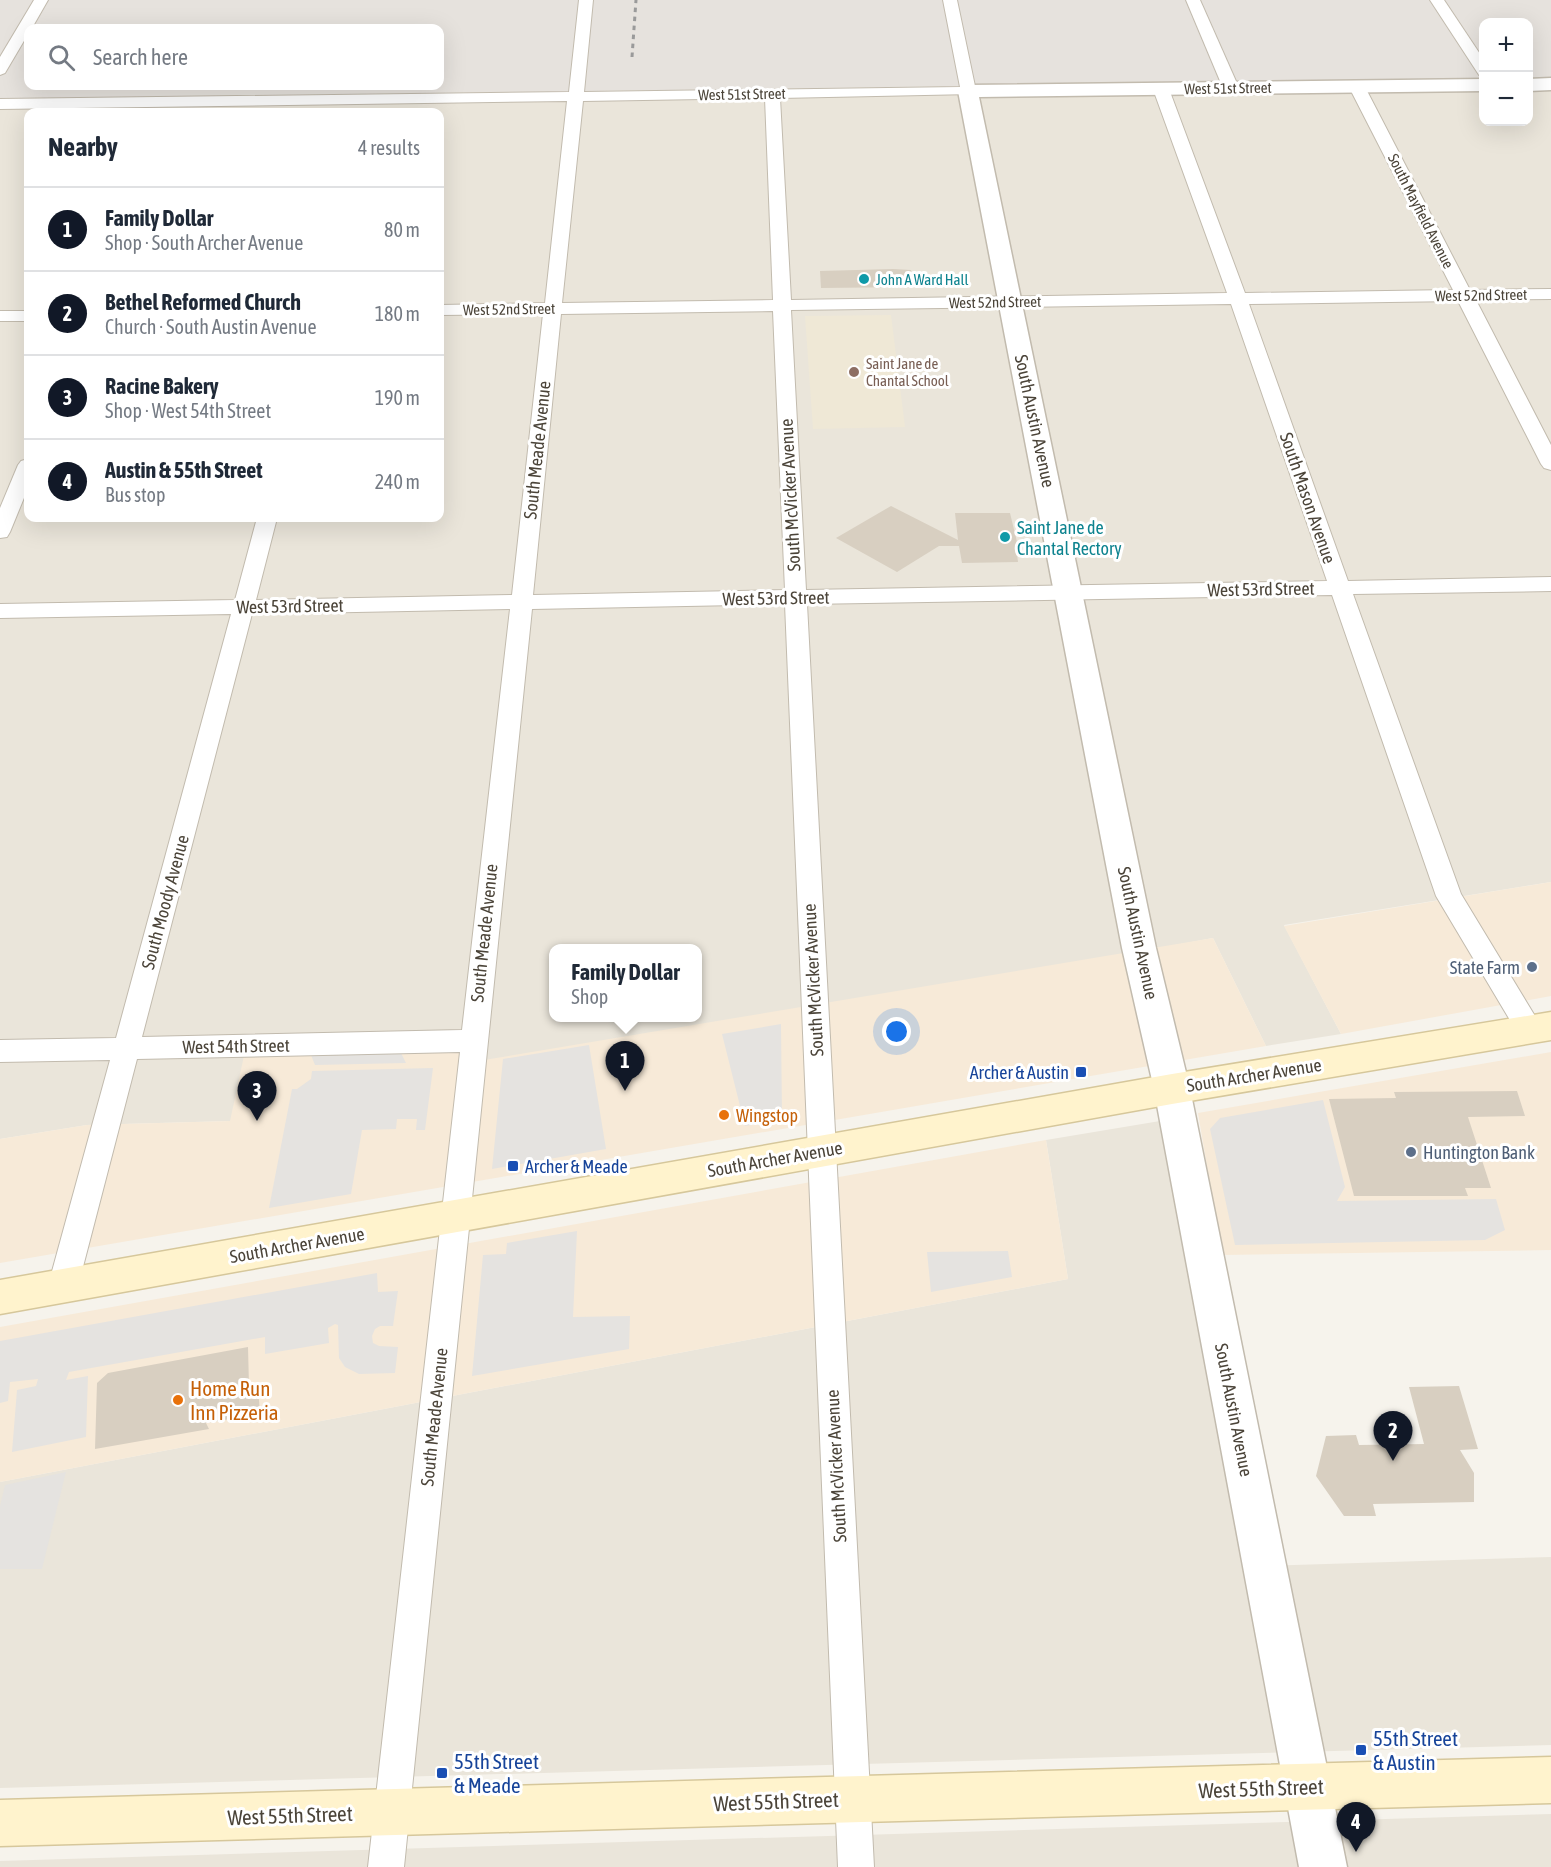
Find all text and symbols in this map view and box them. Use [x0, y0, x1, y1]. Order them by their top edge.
map controls [1479, 18, 1533, 126]
button: + [1479, 18, 1533, 72]
search box [24, 24, 444, 90]
icon: search [45, 41, 78, 74]
text: Search here [93, 44, 188, 70]
button: − [1479, 72, 1533, 126]
street label: West 51st Street [1184, 79, 1272, 97]
street label: West 51st Street [698, 85, 786, 103]
text: Nearby [48, 132, 118, 162]
text: 4 results [358, 136, 420, 159]
street label: South Mayfield Avenue [1385, 151, 1457, 271]
text: Family Dollar [105, 205, 213, 231]
text: 1 [63, 218, 72, 241]
text: 80 m [384, 218, 420, 241]
text: Shop · South Archer Avenue [105, 231, 303, 254]
place label: John A Ward Hall [876, 271, 969, 288]
marker: John A Ward Hall [857, 272, 871, 286]
street label: West 52nd Street [1435, 286, 1527, 304]
text: Bethel Reformed Church [105, 289, 301, 315]
street label: West 52nd Street [949, 293, 1041, 311]
street label: West 52nd Street [463, 300, 555, 318]
text: 2 [63, 302, 72, 325]
text: 180 m [375, 302, 420, 325]
text: Church · South Austin Avenue [105, 315, 316, 338]
street label: South Austin Avenue [1011, 353, 1059, 489]
place label: Saint Jane de Chantal School [866, 355, 949, 389]
marker: Saint Jane de Chantal School [847, 365, 861, 379]
text: Racine Bakery [105, 373, 219, 399]
street label: South Meade Avenue [519, 380, 555, 520]
text: 3 [63, 386, 72, 409]
text: 190 m [375, 386, 420, 409]
text: Shop · West 54th Street [105, 399, 271, 422]
street label: South McVicker Avenue [776, 418, 804, 572]
street label: South Mason Avenue [1276, 430, 1340, 566]
text: Austin & 55th Street [105, 457, 263, 483]
text: 4 [63, 470, 72, 493]
text: 240 m [375, 470, 420, 493]
text: Bus stop [105, 483, 165, 506]
place label: Saint Jane de Chantal Rectory [1017, 517, 1122, 559]
marker: Saint Jane de Chantal Rectory [998, 530, 1012, 544]
street label: West 53rd Street [1207, 578, 1315, 600]
street label: West 53rd Street [722, 587, 830, 609]
street label: West 53rd Street [236, 595, 344, 617]
street label: South Moody Avenue [137, 832, 193, 972]
street label: South Meade Avenue [466, 863, 502, 1003]
street label: South Austin Avenue [1114, 865, 1162, 1001]
street label: South McVicker Avenue [799, 903, 827, 1057]
popup [549, 944, 702, 1022]
place label: State Farm [1450, 957, 1520, 978]
text: Family Dollar [571, 959, 680, 985]
marker: State Farm [1525, 960, 1539, 974]
text: Shop [571, 985, 608, 1008]
your location [882, 1017, 911, 1046]
street label: West 54th Street [182, 1035, 290, 1057]
pin: 1 [606, 1042, 644, 1091]
street label: South Archer Avenue [1185, 1054, 1323, 1096]
place label: Archer & Austin [970, 1062, 1069, 1083]
marker: Archer & Austin [1074, 1065, 1088, 1079]
pin: 3 [238, 1072, 276, 1121]
place label: Wingstop [736, 1105, 798, 1126]
marker: Wingstop [717, 1108, 731, 1122]
street label: South Archer Avenue [706, 1137, 844, 1181]
place label: Huntington Bank [1423, 1142, 1535, 1163]
marker: Huntington Bank [1404, 1145, 1418, 1159]
place label: Archer & Meade [525, 1156, 628, 1177]
marker: Archer & Meade [506, 1159, 520, 1173]
street label: South Archer Avenue [228, 1223, 366, 1267]
street label: South Austin Avenue [1211, 1342, 1257, 1478]
street label: South Meade Avenue [416, 1347, 452, 1487]
place label: Home Run Inn Pizzeria [190, 1376, 279, 1424]
street label: South McVicker Avenue [822, 1389, 850, 1543]
marker: Home Run Inn Pizzeria [171, 1393, 185, 1407]
pin: 2 [1374, 1412, 1412, 1461]
place label: 55th Street & Austin [1373, 1726, 1458, 1774]
marker: 55th Street & Austin [1354, 1743, 1368, 1757]
place label: 55th Street & Meade [454, 1749, 539, 1797]
marker: 55th Street & Meade [435, 1766, 449, 1780]
street label: West 55th Street [1198, 1774, 1324, 1802]
street label: West 55th Street [713, 1787, 839, 1815]
street label: West 55th Street [227, 1801, 353, 1829]
pin: 4 [1336, 1802, 1376, 1852]

